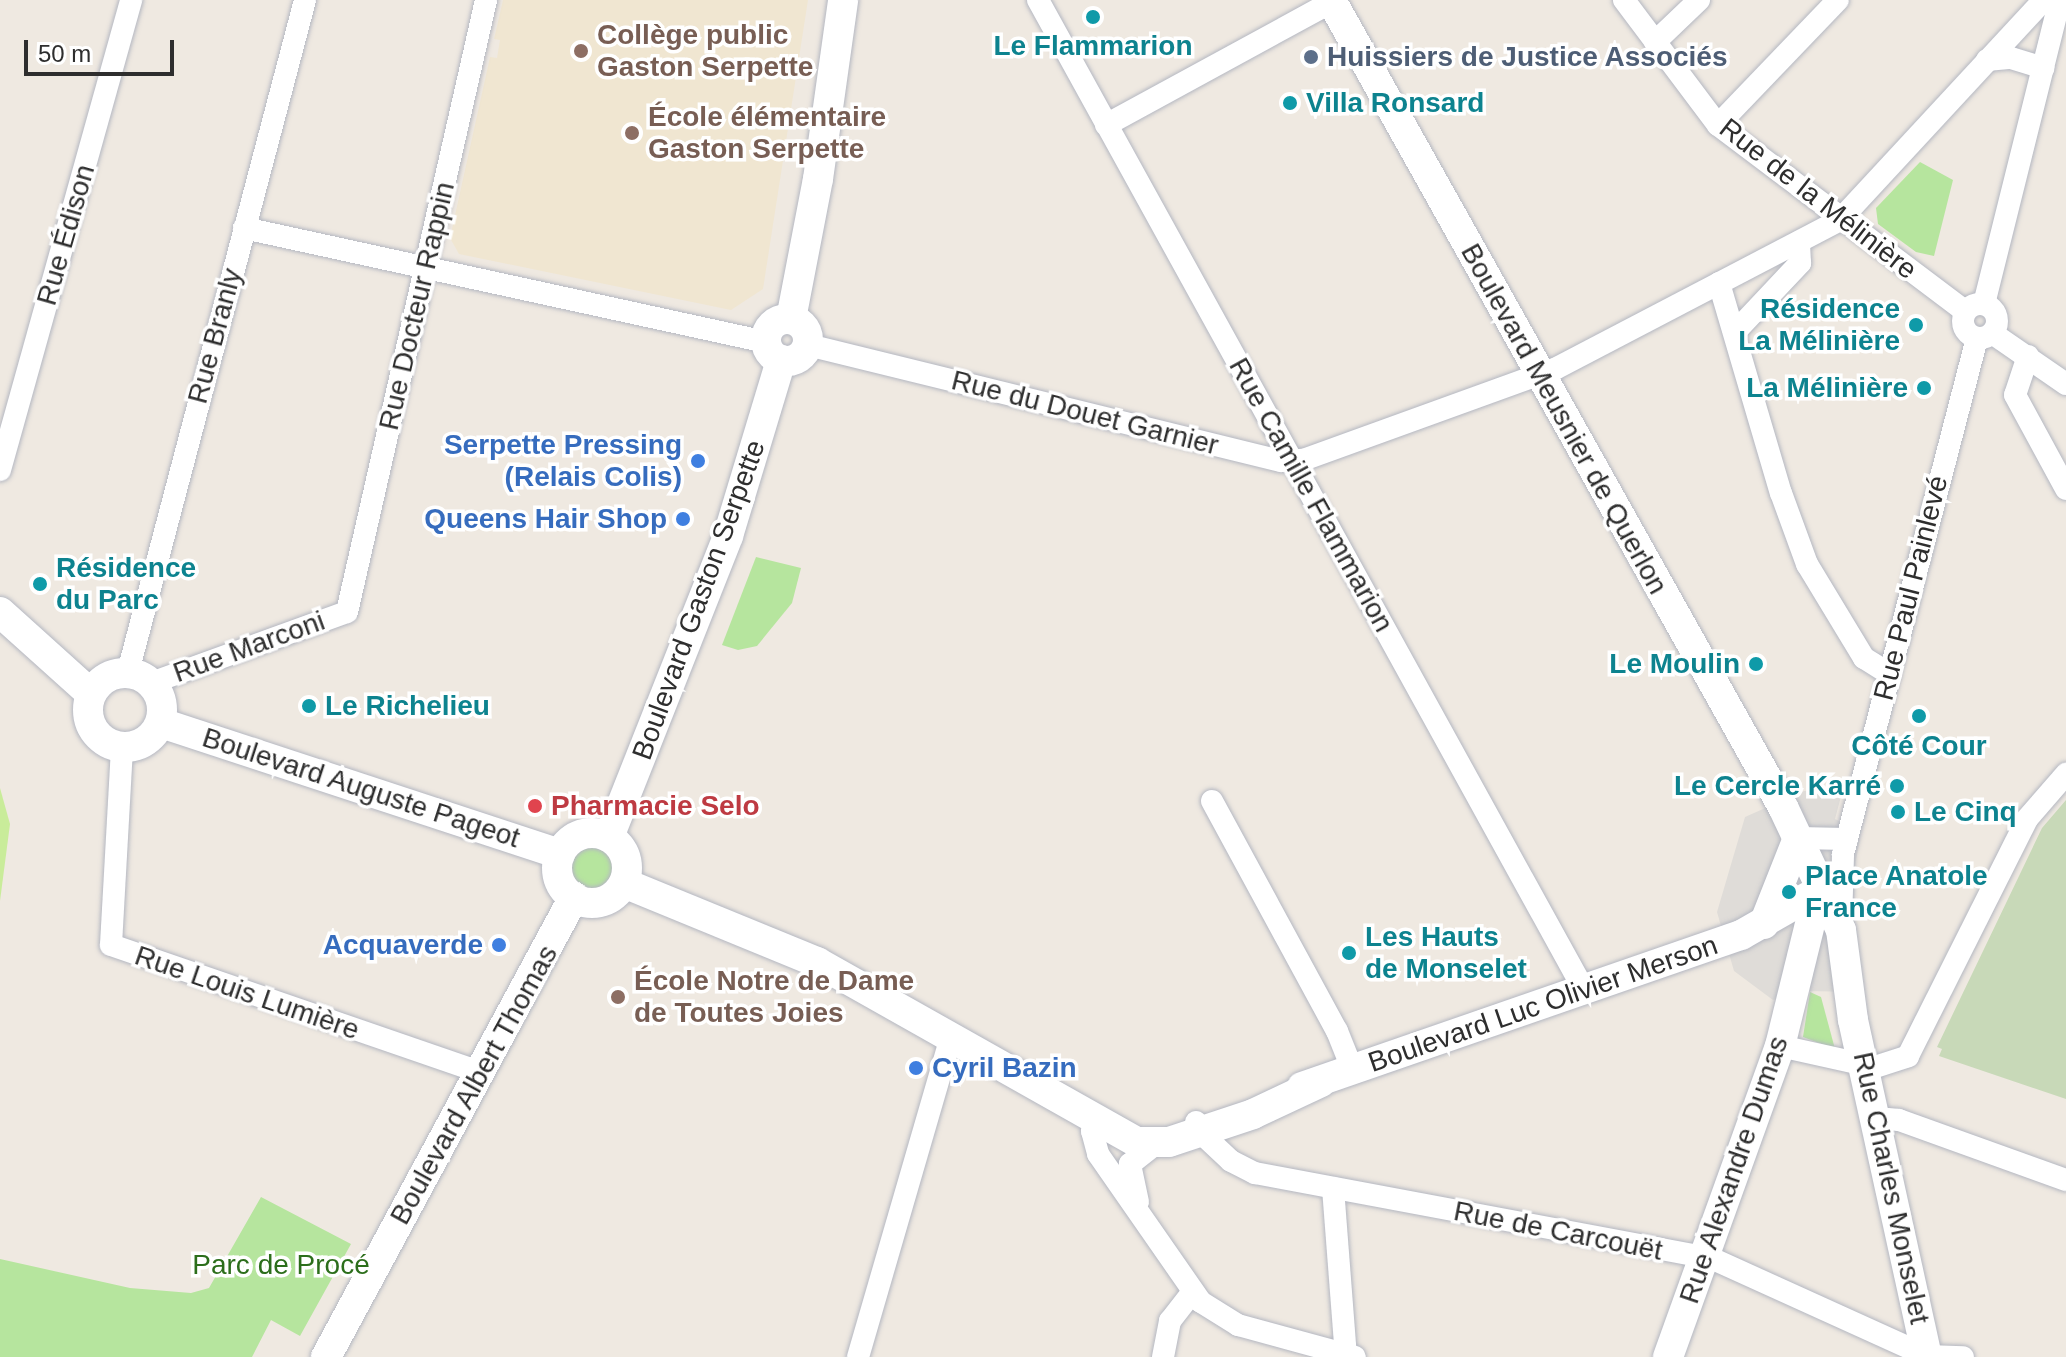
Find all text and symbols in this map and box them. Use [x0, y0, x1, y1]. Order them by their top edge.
marker: Le Flammarion [1084, 8, 1102, 26]
place label: Collège public Gaston Serpette [597, 18, 813, 84]
scale bar [28, 24, 178, 74]
place label: Le Flammarion [993, 29, 1193, 63]
text: 50 m [38, 40, 91, 67]
place label: Huissiers de Justice Associés [1327, 40, 1729, 74]
marker: Collège public Gaston Serpette [572, 42, 590, 60]
marker: Huissiers de Justice Associés [1302, 48, 1320, 66]
place label: Villa Ronsard [1306, 86, 1484, 120]
marker: Villa Ronsard [1281, 94, 1299, 112]
place label: École élémentaire Gaston Serpette [648, 100, 886, 166]
street label: Rue de la Mélinière [1713, 112, 1923, 286]
marker: École élémentaire Gaston Serpette [623, 124, 641, 142]
street label: Rue Édison [30, 161, 102, 309]
street label: Rue Docteur Rappin [372, 179, 462, 433]
street label: Boulevard Meusnier de Querlon [1453, 238, 1675, 600]
street label: Rue Branly [181, 265, 249, 407]
place label: Résidence La Mélinière [1738, 292, 1900, 358]
marker: Résidence La Mélinière [1907, 316, 1925, 334]
street label: Rue Camille Flammarion [1222, 352, 1400, 638]
street label: Rue du Douet Garnier [948, 364, 1222, 462]
place label: La Mélinière [1746, 371, 1908, 405]
marker: La Mélinière [1915, 379, 1933, 397]
place label: Serpette Pressing (Relais Colis) [444, 428, 682, 494]
street label: Boulevard Gaston Serpette [625, 436, 773, 764]
marker: Serpette Pressing (Relais Colis) [689, 452, 707, 470]
street label: Rue Paul Painlevé [1867, 472, 1955, 704]
place label: Queens Hair Shop [424, 502, 667, 536]
marker: Queens Hair Shop [674, 510, 692, 528]
place label: Résidence du Parc [56, 551, 196, 617]
marker: Résidence du Parc [31, 575, 49, 593]
street label: Rue Marconi [169, 604, 329, 690]
place label: Le Moulin [1609, 647, 1740, 681]
marker: Le Moulin [1747, 655, 1765, 673]
place label: Le Richelieu [325, 689, 490, 723]
marker: Le Richelieu [300, 697, 318, 715]
marker: Côté Cour [1910, 707, 1928, 725]
street label: Boulevard Auguste Pageot [197, 721, 525, 855]
place label: Côté Cour [1851, 729, 1987, 763]
place label: Le Cercle Karré [1674, 769, 1881, 803]
marker: Le Cercle Karré [1888, 777, 1906, 795]
place label: Pharmacie Selo [551, 789, 760, 823]
place label: Le Cinq [1914, 795, 2017, 829]
marker: Pharmacie Selo [526, 797, 544, 815]
marker: Le Cinq [1889, 803, 1907, 821]
place label: Place Anatole France [1805, 859, 1989, 925]
marker: Place Anatole France [1780, 883, 1798, 901]
place label: Les Hauts de Monselet [1365, 920, 1527, 986]
place label: Acquaverde [323, 928, 483, 962]
street label: Boulevard Luc Olivier Merson [1364, 928, 1722, 1080]
marker: Acquaverde [490, 936, 508, 954]
street label: Rue Louis Lumière [130, 939, 364, 1047]
street label: Boulevard Albert Thomas [383, 939, 565, 1231]
marker: Les Hauts de Monselet [1340, 944, 1358, 962]
place label: École Notre de Dame de Toutes Joies [634, 964, 914, 1030]
marker: École Notre de Dame de Toutes Joies [609, 988, 627, 1006]
street label: Rue Alexandre Dumas [1672, 1031, 1796, 1309]
street label: Rue Charles Monselet [1846, 1049, 1936, 1327]
place label: Cyril Bazin [932, 1051, 1077, 1085]
marker: Cyril Bazin [907, 1059, 925, 1077]
street label: Rue de Carcouët [1451, 1194, 1665, 1268]
park label: Parc de Procé [192, 1248, 370, 1282]

